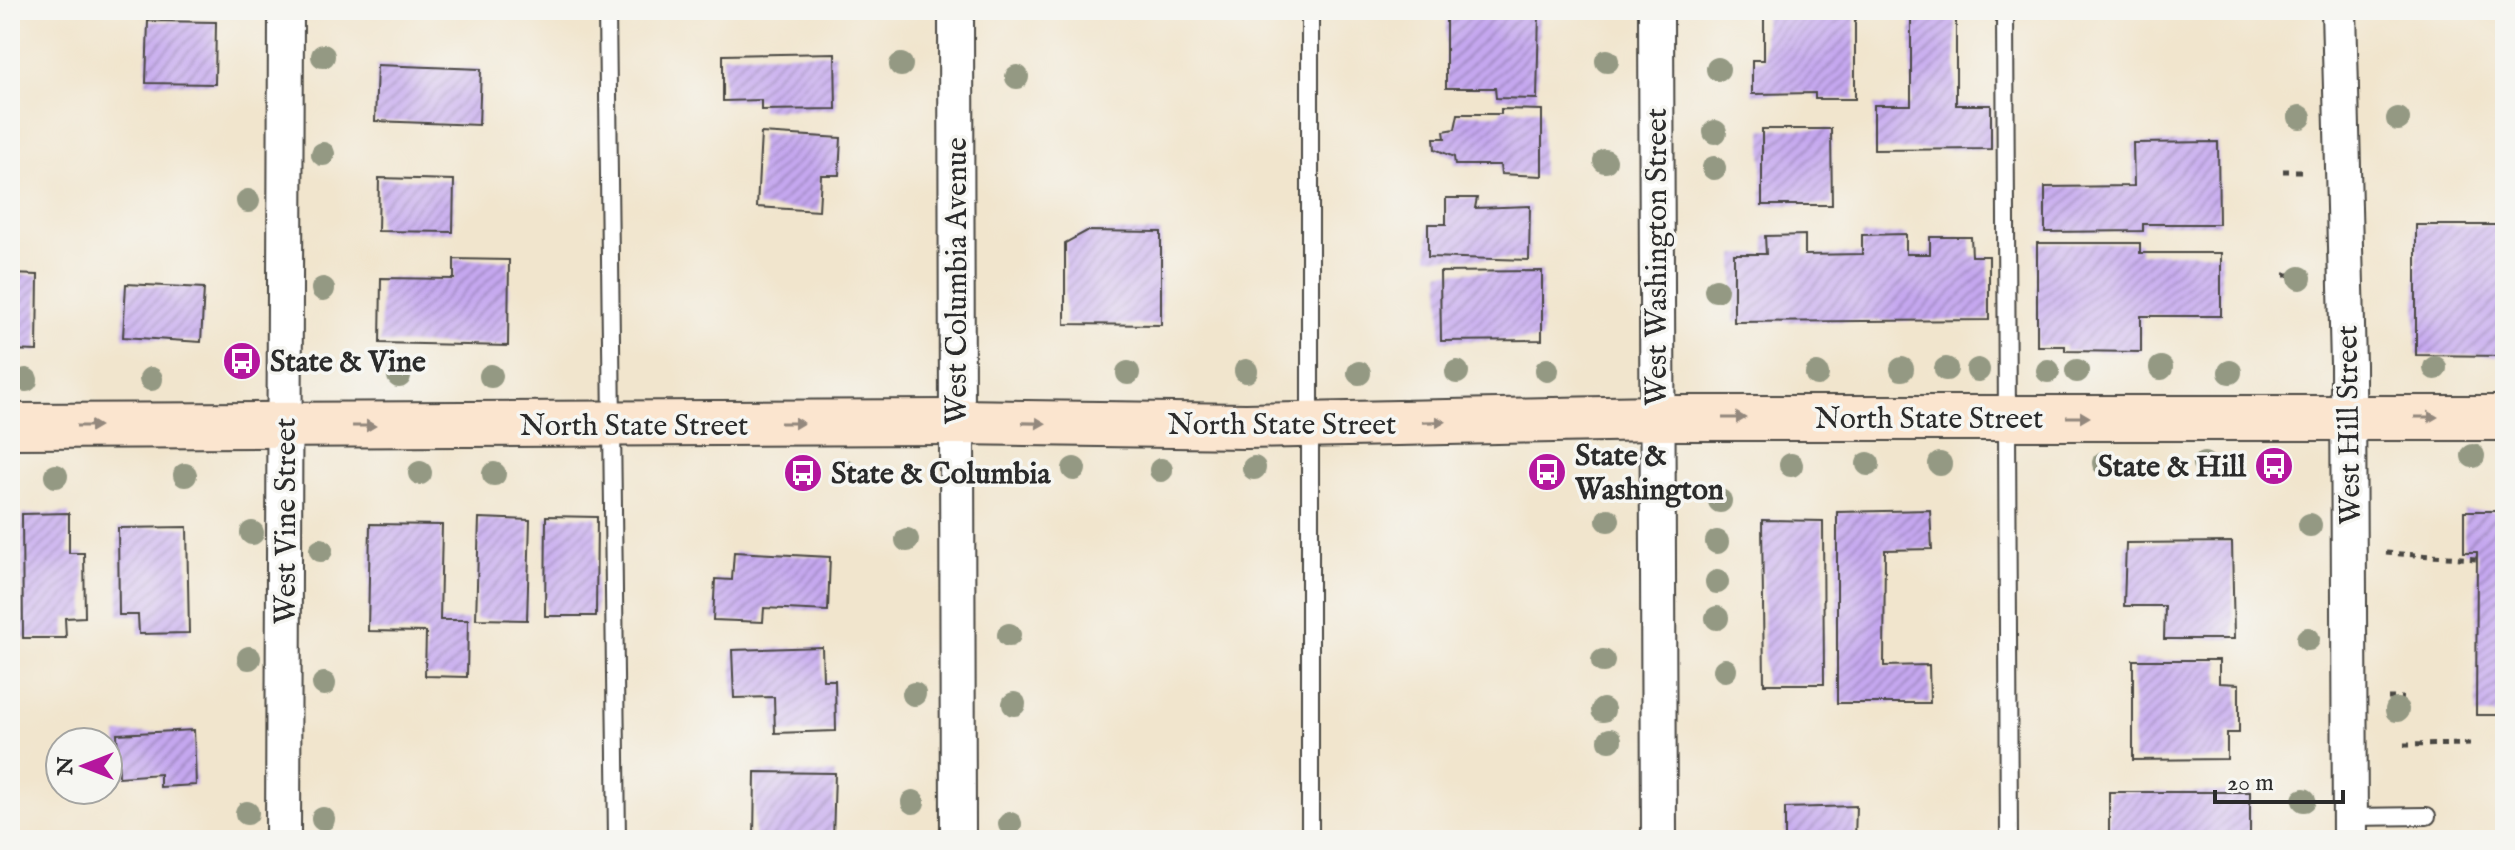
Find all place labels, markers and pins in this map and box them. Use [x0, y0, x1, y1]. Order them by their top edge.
bus stop icon: State & Vine [221, 340, 263, 382]
place label: State & Vine [270, 344, 426, 382]
place label: State & Washington [1574, 438, 1724, 510]
bus stop icon: State & Hill [2253, 445, 2295, 487]
place label: State & Hill [2097, 449, 2247, 487]
bus stop icon: State & Washington [1526, 451, 1568, 493]
bus stop icon: State & Columbia [782, 452, 824, 494]
place label: State & Columbia [831, 456, 1051, 494]

